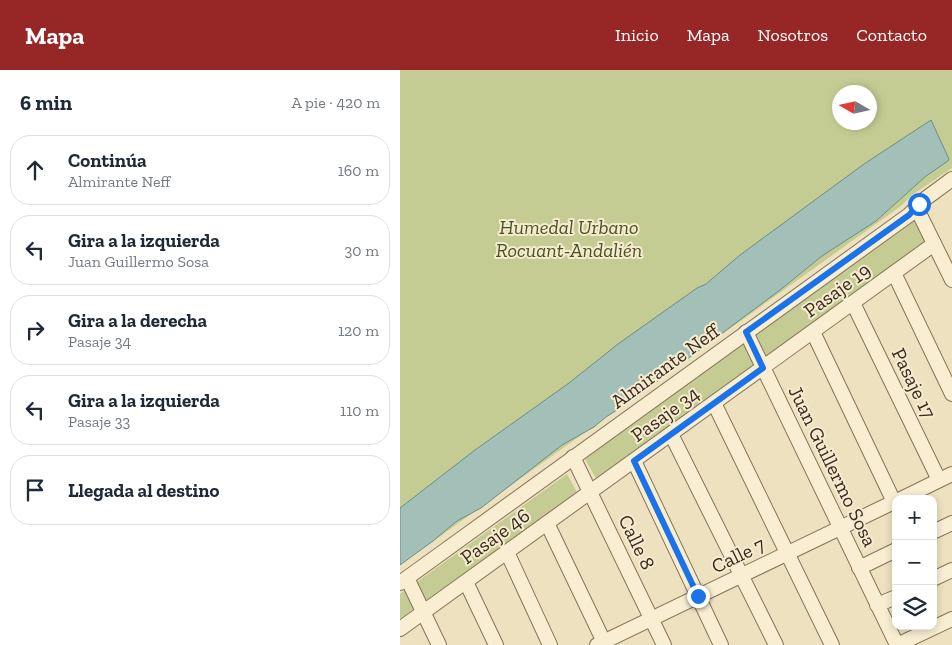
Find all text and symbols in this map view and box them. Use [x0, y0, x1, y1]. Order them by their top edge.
text: Mapa [25, 21, 84, 50]
text: Inicio [615, 24, 659, 46]
text: Mapa [687, 24, 730, 46]
text: Nosotros [758, 24, 828, 46]
text: Contacto [856, 24, 927, 46]
north arrow [832, 85, 877, 130]
text: 6 min [20, 90, 72, 115]
text: A pie · 420 m [291, 93, 380, 112]
text: Continúa [68, 149, 147, 172]
icon: ahead [21, 156, 49, 184]
text: 160 m [338, 161, 379, 180]
text: Almirante Neff [68, 172, 170, 191]
route start [908, 193, 931, 216]
park label: Humedal Urbano Rocuant-Andalién [496, 215, 642, 262]
text: Gira a la izquierda [68, 229, 220, 252]
icon: left [21, 236, 49, 264]
text: 30 m [345, 241, 379, 260]
text: Juan Guillermo Sosa [68, 252, 209, 271]
street label: Pasaje 19 [799, 258, 875, 322]
text: Gira a la derecha [68, 309, 207, 332]
icon: right [21, 316, 49, 344]
street label: Almirante Neff [606, 318, 725, 413]
text: 120 m [338, 321, 379, 340]
text: Pasaje 34 [68, 332, 131, 351]
street label: Pasaje 17 [887, 344, 942, 423]
street label: Pasaje 34 [626, 381, 704, 447]
street label: Juan Guillermo Sosa [784, 382, 883, 551]
text: Gira a la izquierda [68, 389, 220, 412]
icon: left [21, 396, 49, 424]
text: 110 m [340, 401, 379, 420]
text: Pasaje 33 [68, 412, 130, 431]
icon: arrive [21, 476, 49, 504]
text: Llegada al destino [68, 479, 219, 502]
map controls [892, 495, 937, 630]
button: + [892, 495, 937, 540]
street label: Pasaje 46 [456, 503, 534, 569]
street label: Calle 8 [614, 511, 660, 573]
street label: Calle 7 [707, 532, 769, 578]
button: − [892, 540, 937, 585]
route end [687, 585, 710, 608]
button: layers [892, 585, 937, 630]

